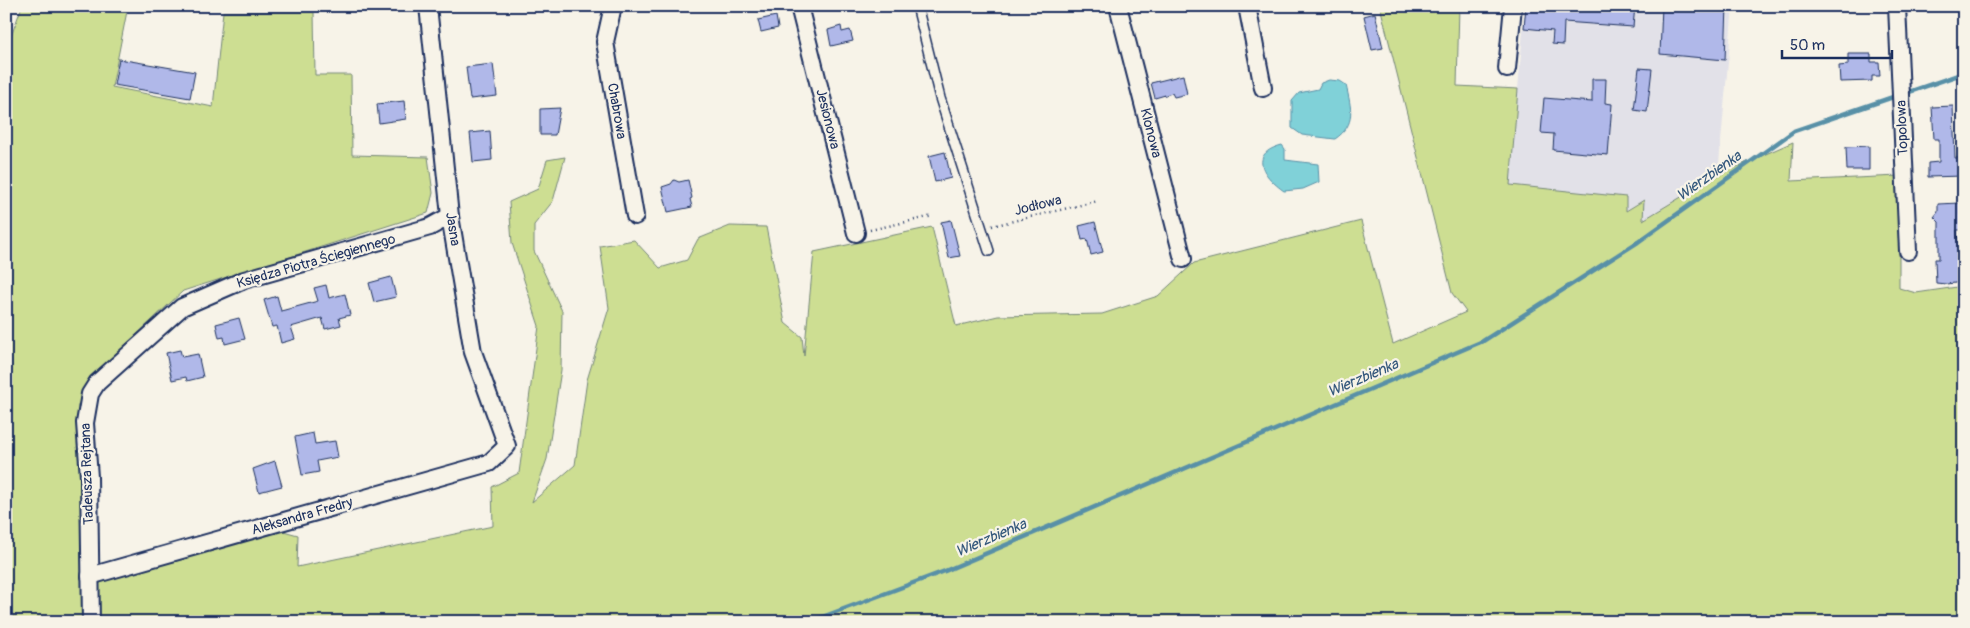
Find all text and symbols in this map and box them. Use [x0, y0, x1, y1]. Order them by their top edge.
scale bar [1782, 28, 1892, 60]
text: 50 m [1790, 36, 1825, 55]
street label: Chabrowa [604, 82, 630, 140]
street label: Jesionowa [812, 87, 844, 151]
street label: Topolowa [1893, 100, 1911, 156]
street label: Klonowa [1137, 106, 1165, 160]
water label: Wierzbienka [1673, 146, 1746, 205]
street label: Jodłowa [1013, 191, 1063, 219]
street label: Jasna [442, 211, 464, 247]
street label: Księdza Piotra Ściegiennego [234, 229, 398, 292]
water label: Wierzbienka [1325, 354, 1402, 401]
street label: Tadeusza Rejtana [77, 423, 97, 525]
street label: Aleksandra Fredry [249, 493, 355, 539]
water label: Wierzbienka [953, 514, 1030, 561]

